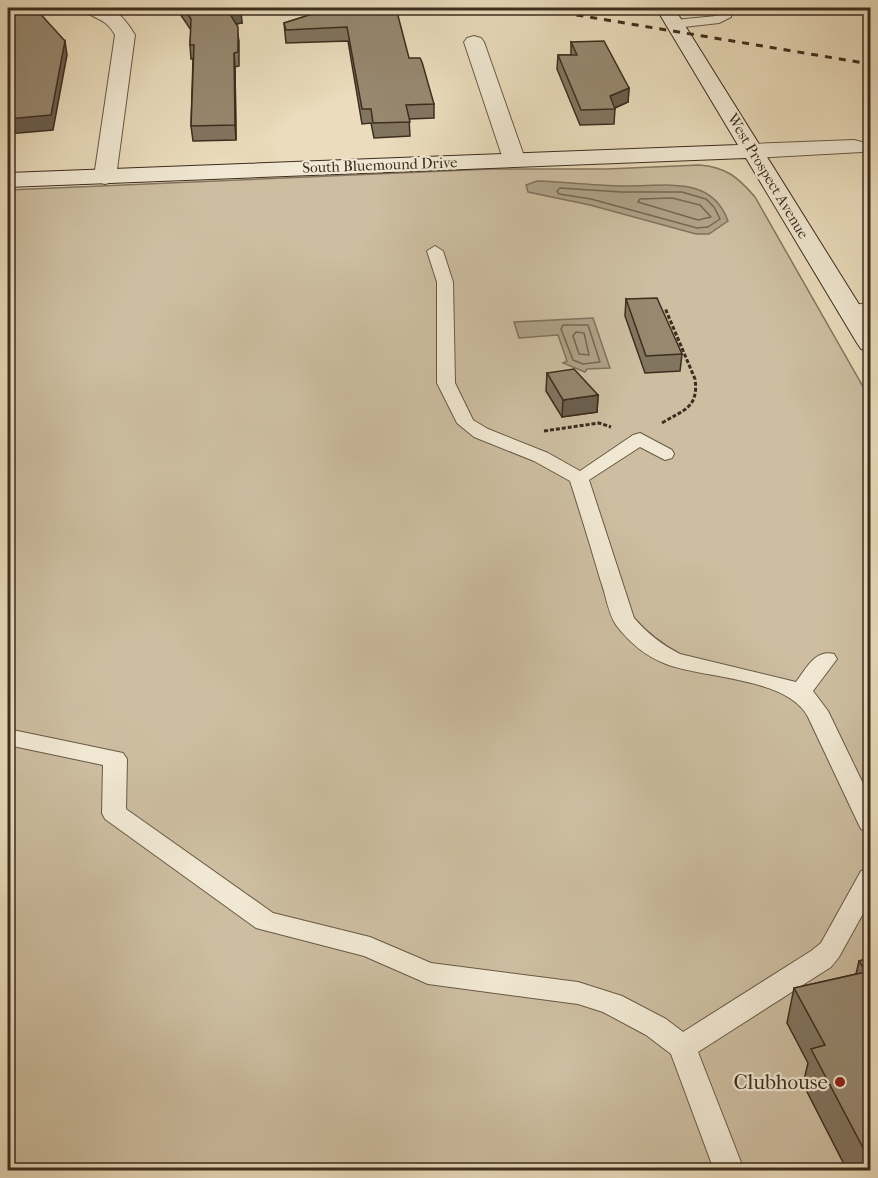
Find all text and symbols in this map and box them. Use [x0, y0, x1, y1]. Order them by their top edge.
street label: West Prospect Avenue [723, 109, 813, 242]
street label: South Bluemound Drive [302, 153, 459, 177]
place label: Clubhouse [733, 1070, 828, 1094]
marker: Clubhouse [833, 1075, 847, 1089]

